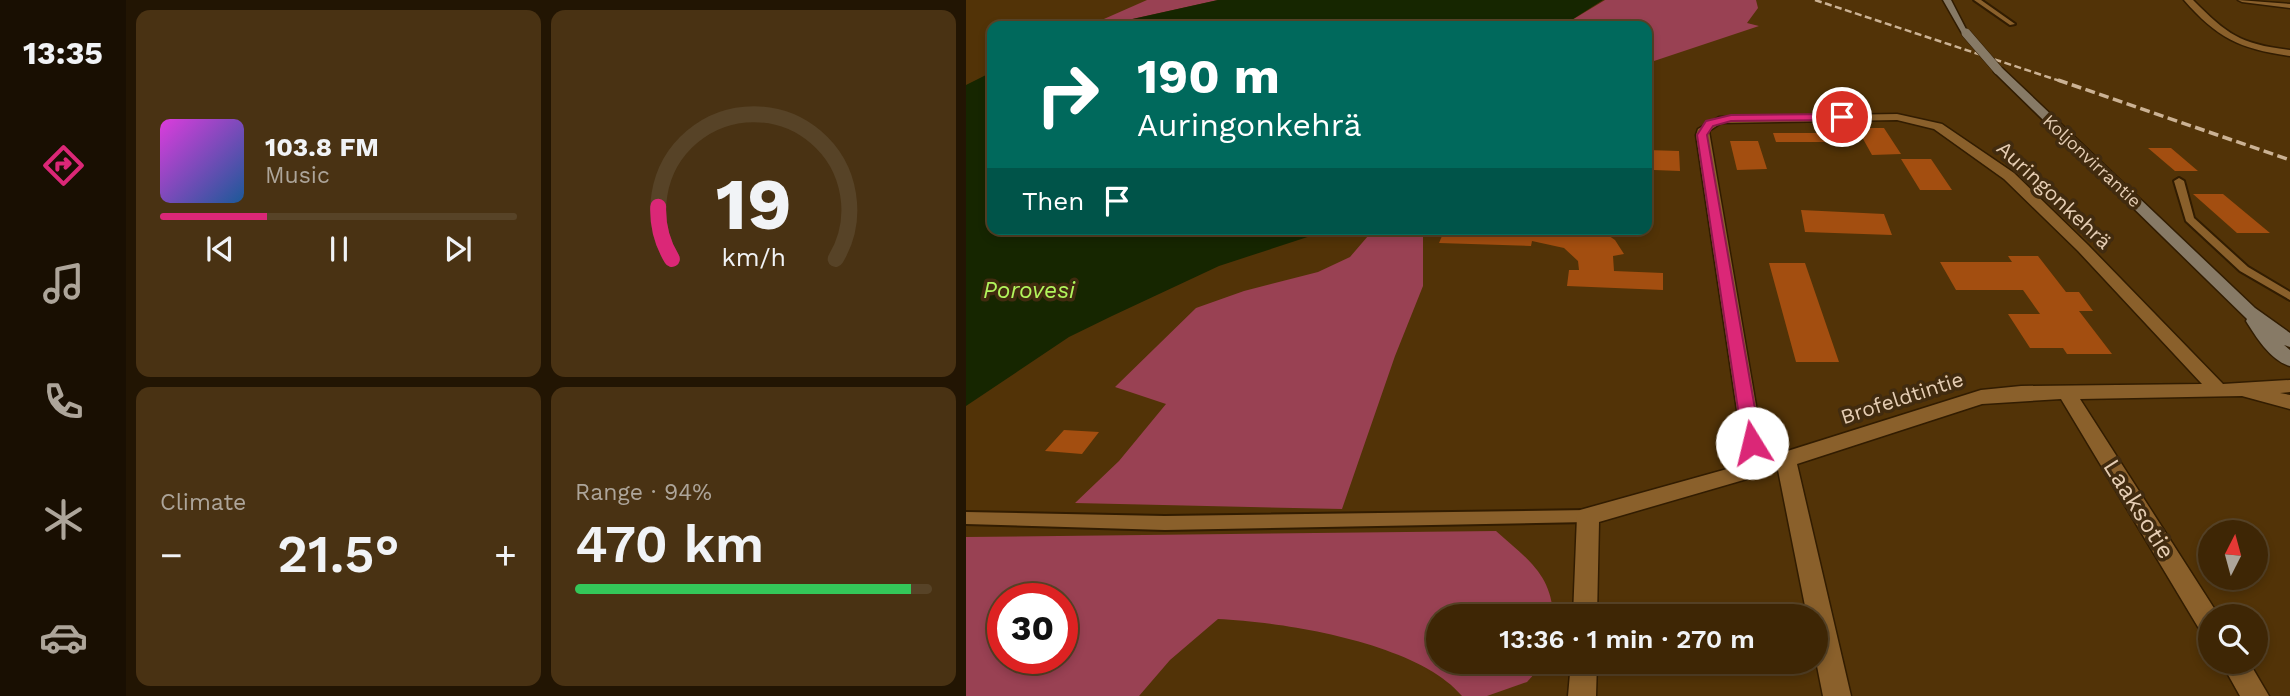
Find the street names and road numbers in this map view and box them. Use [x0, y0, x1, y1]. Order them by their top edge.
street label: Koljonvirrantie [2039, 110, 2146, 211]
street label: Auringonkehrä [1992, 135, 2117, 254]
street label: Brofeldtintie [1837, 366, 1966, 429]
street label: Laaksotie [2097, 454, 2181, 564]

